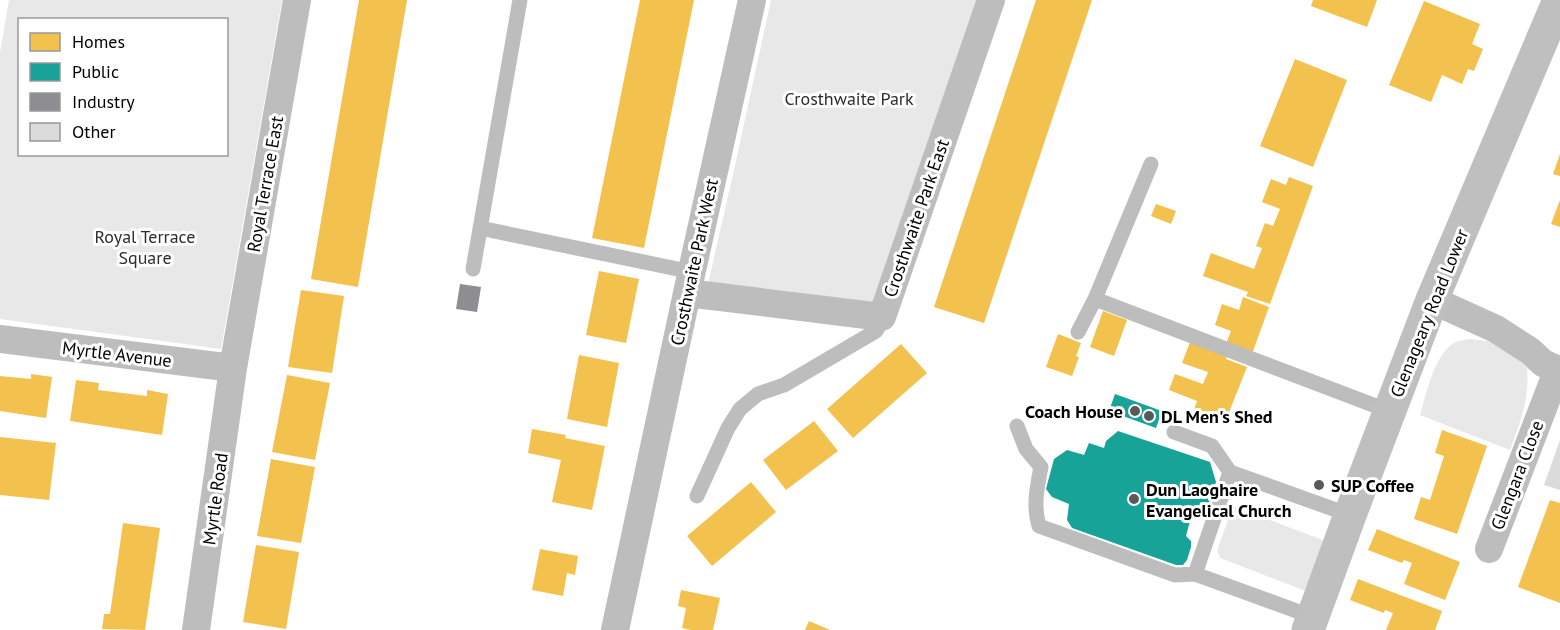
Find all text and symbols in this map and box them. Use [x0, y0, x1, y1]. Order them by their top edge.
legend [18, 18, 228, 156]
text: Homes [72, 30, 125, 53]
text: Public [72, 60, 119, 83]
park label: Crosthwaite Park [784, 87, 914, 110]
text: Industry [72, 90, 135, 113]
street label: Royal Terrace East [242, 114, 288, 254]
text: Other [72, 120, 116, 143]
street label: Crosthwaite Park East [878, 136, 954, 300]
street label: Crosthwaite Park West [665, 176, 723, 348]
park label: Royal Terrace Square [95, 225, 195, 269]
street label: Glenageary Road Lower [1385, 225, 1473, 401]
street label: Myrtle Avenue [61, 336, 173, 372]
place label: Coach House [1025, 400, 1123, 423]
marker: Coach House [1128, 404, 1142, 418]
place label: DL Men's Shed [1161, 405, 1273, 428]
marker: DL Men's Shed [1142, 409, 1156, 423]
street label: Glengara Close [1486, 417, 1548, 533]
street label: Myrtle Road [197, 451, 233, 547]
place label: SUP Coffee [1331, 474, 1414, 497]
place label: Dun Laoghaire Evangelical Church [1146, 478, 1291, 522]
marker: SUP Coffee [1312, 478, 1326, 492]
marker: Dun Laoghaire Evangelical Church [1127, 492, 1141, 506]

